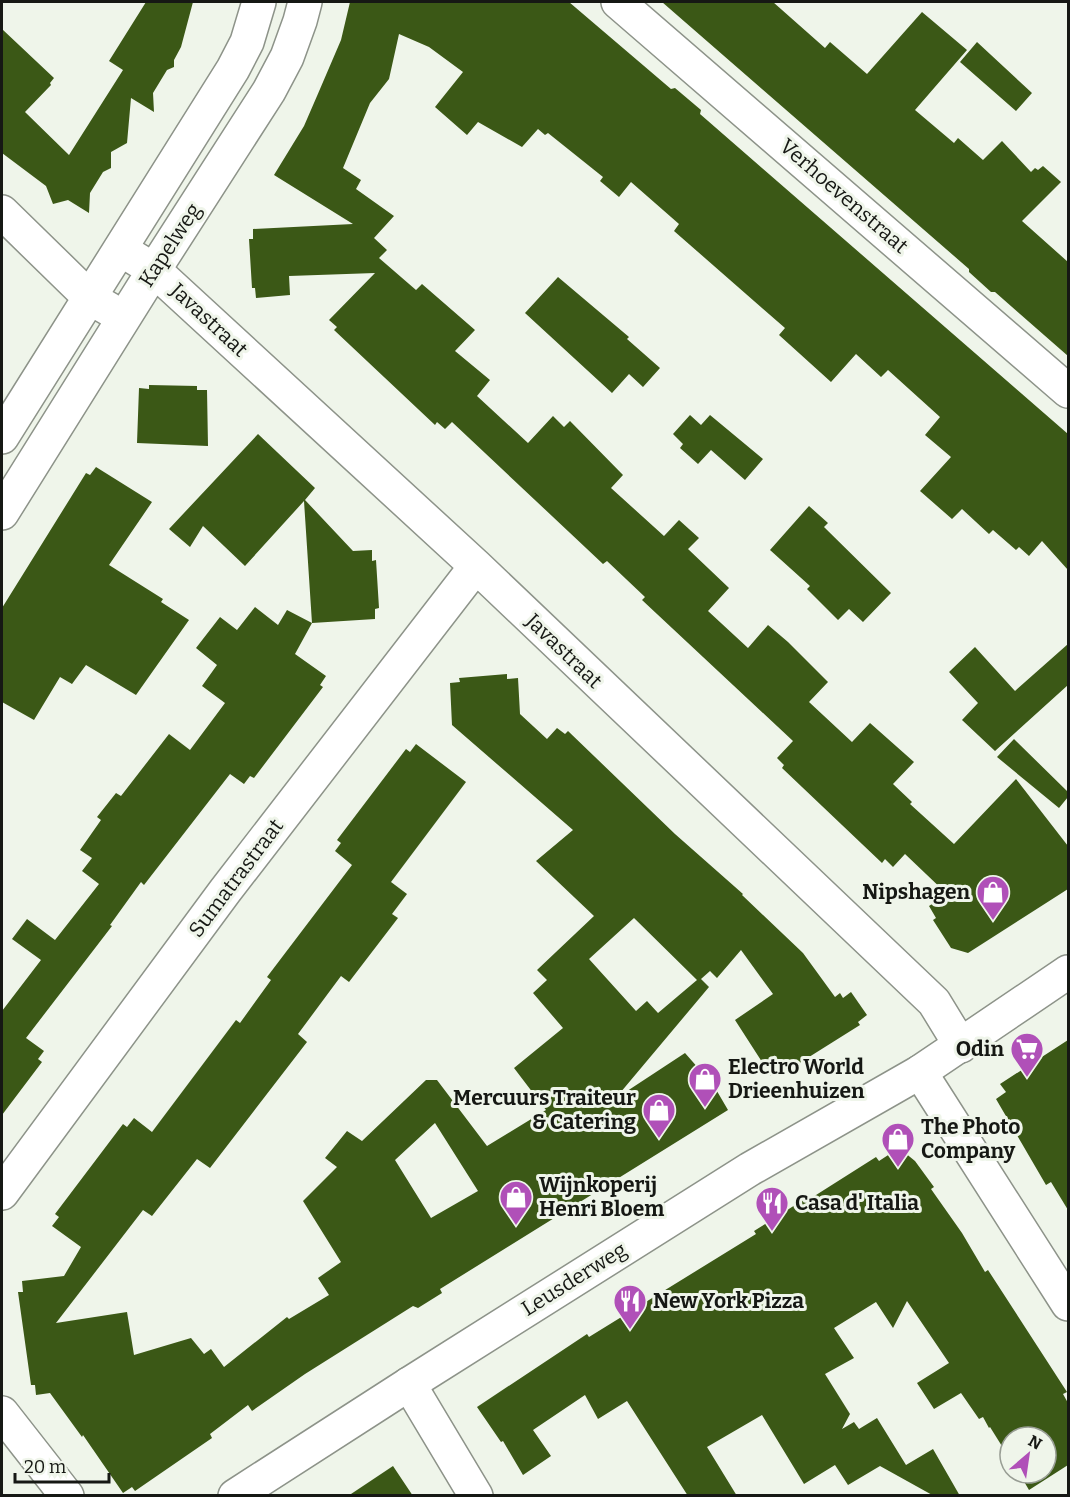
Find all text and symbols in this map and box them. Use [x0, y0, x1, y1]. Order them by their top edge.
street label: Verhoevenstraat [774, 133, 914, 259]
street label: Kapelweg [133, 198, 207, 292]
street label: Javastraat [164, 277, 253, 363]
street label: Javastraat [520, 607, 608, 694]
street label: Sumatrastraat [183, 813, 289, 942]
shop icon: Nipshagen [975, 874, 1011, 921]
place label: Nipshagen [862, 879, 970, 905]
supermarket icon: Odin [1009, 1031, 1045, 1078]
place label: Odin [956, 1036, 1004, 1062]
place label: Electro World Drieenhuizen [728, 1054, 865, 1104]
shop icon: Electro World Drieenhuizen [687, 1061, 723, 1108]
place label: Mercuurs Traiteur & Catering [453, 1085, 636, 1135]
shop icon: Mercuurs Traiteur & Catering [641, 1092, 677, 1139]
place label: The Photo Company [921, 1114, 1020, 1164]
shop icon: The Photo Company [880, 1121, 916, 1168]
place label: Wijnkoperij Henri Bloem [539, 1172, 664, 1222]
shop icon: Wijnkoperij Henri Bloem [498, 1179, 534, 1226]
restaurant icon: Casa d' Italia [754, 1185, 790, 1232]
place label: Casa d' Italia [795, 1190, 919, 1216]
street label: Leusderweg [517, 1236, 632, 1322]
restaurant icon: New York Pizza [612, 1283, 648, 1330]
place label: New York Pizza [653, 1288, 804, 1314]
north arrow [998, 1425, 1058, 1485]
text: N [1025, 1431, 1045, 1454]
scale bar [15, 1446, 110, 1484]
text: 20 m [24, 1456, 66, 1478]

